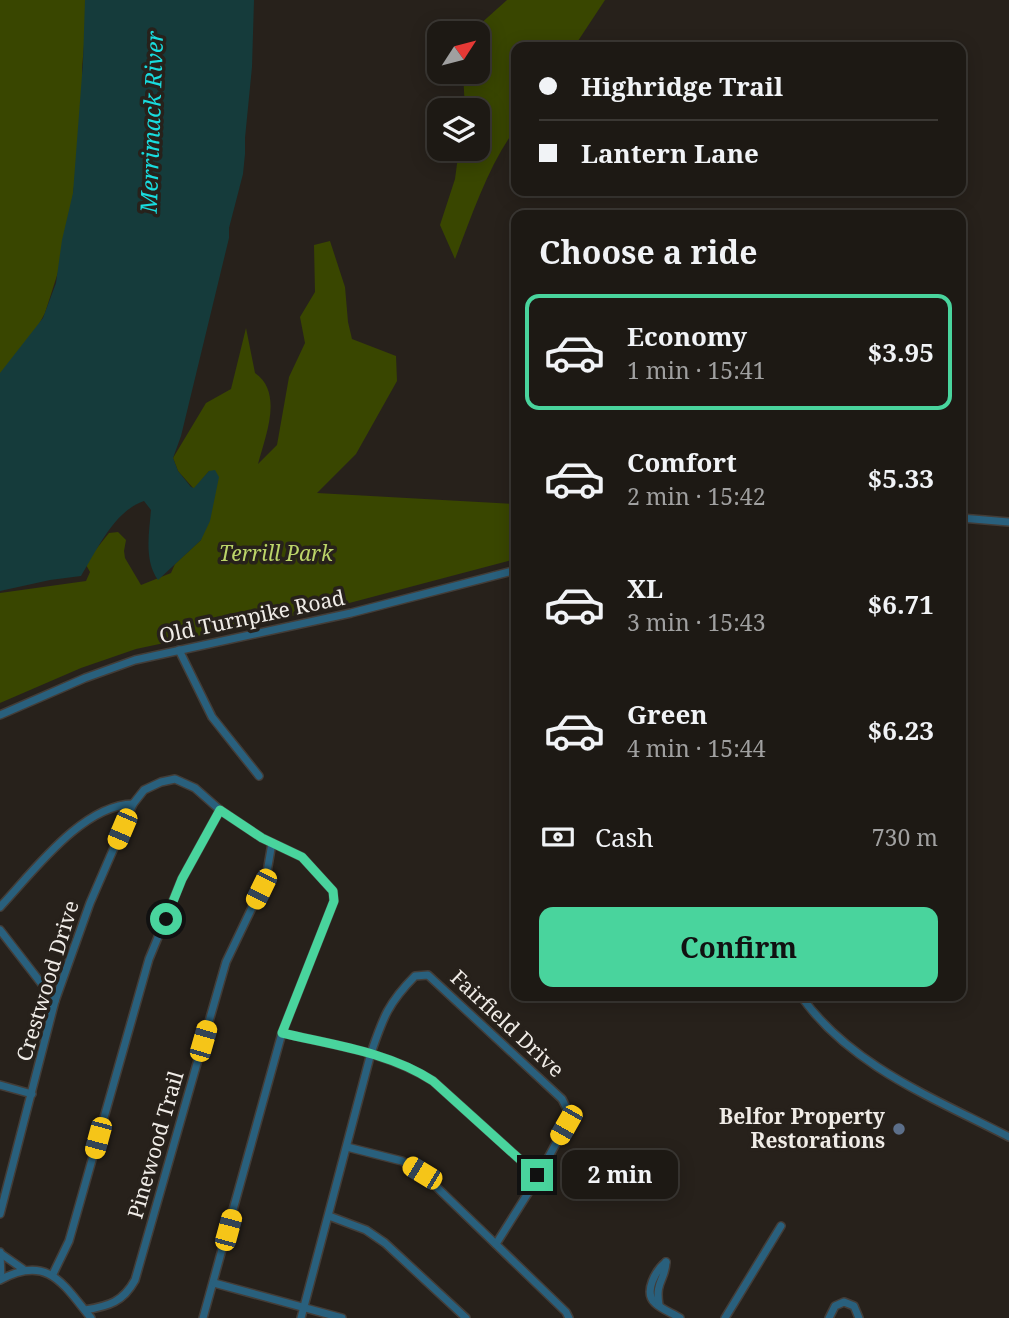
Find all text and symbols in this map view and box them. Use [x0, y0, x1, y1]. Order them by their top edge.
north arrow [427, 21, 490, 84]
map controls [427, 21, 490, 161]
water label: Merrimack River [132, 30, 170, 215]
text: Highridge Trail [581, 68, 783, 104]
button: layers [427, 98, 490, 161]
text: Lantern Lane [581, 135, 759, 171]
text: Choose a ride [539, 230, 758, 273]
text: Economy [627, 318, 747, 354]
icon: car [543, 321, 606, 384]
text: $3.95 [868, 334, 934, 370]
text: 1 min · 15:41 [627, 354, 765, 386]
text: Comfort [627, 444, 737, 480]
icon: car [543, 447, 606, 510]
text: $5.33 [868, 460, 934, 496]
text: 2 min · 15:42 [627, 480, 765, 512]
park label: Terrill Park [219, 539, 334, 567]
text: XL [627, 570, 663, 606]
icon: car [543, 573, 606, 636]
street label: Old Turnpike Road [157, 583, 347, 649]
text: $6.71 [868, 586, 934, 622]
text: 3 min · 15:43 [627, 606, 765, 638]
text: Green [627, 696, 708, 732]
icon: car [543, 699, 606, 762]
text: $6.23 [868, 712, 934, 748]
text: 4 min · 15:44 [627, 732, 765, 764]
car [105, 806, 140, 852]
icon: cash [539, 818, 577, 856]
text: Cash [595, 819, 654, 855]
text: 730 m [872, 821, 938, 853]
car [243, 866, 280, 912]
street label: Crestwood Drive [9, 897, 85, 1065]
route start [150, 903, 182, 935]
button: Confirm [539, 907, 938, 987]
street label: Fairfield Drive [445, 963, 570, 1083]
car [188, 1018, 219, 1064]
street label: Pinewood Trail [121, 1067, 190, 1222]
car [547, 1102, 586, 1148]
place label: Belfor Property Restorations [719, 1102, 886, 1154]
car [83, 1115, 114, 1161]
marker: Belfor Property Restorations [891, 1121, 907, 1137]
callout: 2 min [562, 1150, 677, 1200]
car [399, 1153, 446, 1193]
text: 2 min [587, 1158, 653, 1190]
route end [521, 1159, 553, 1191]
car [213, 1207, 244, 1253]

